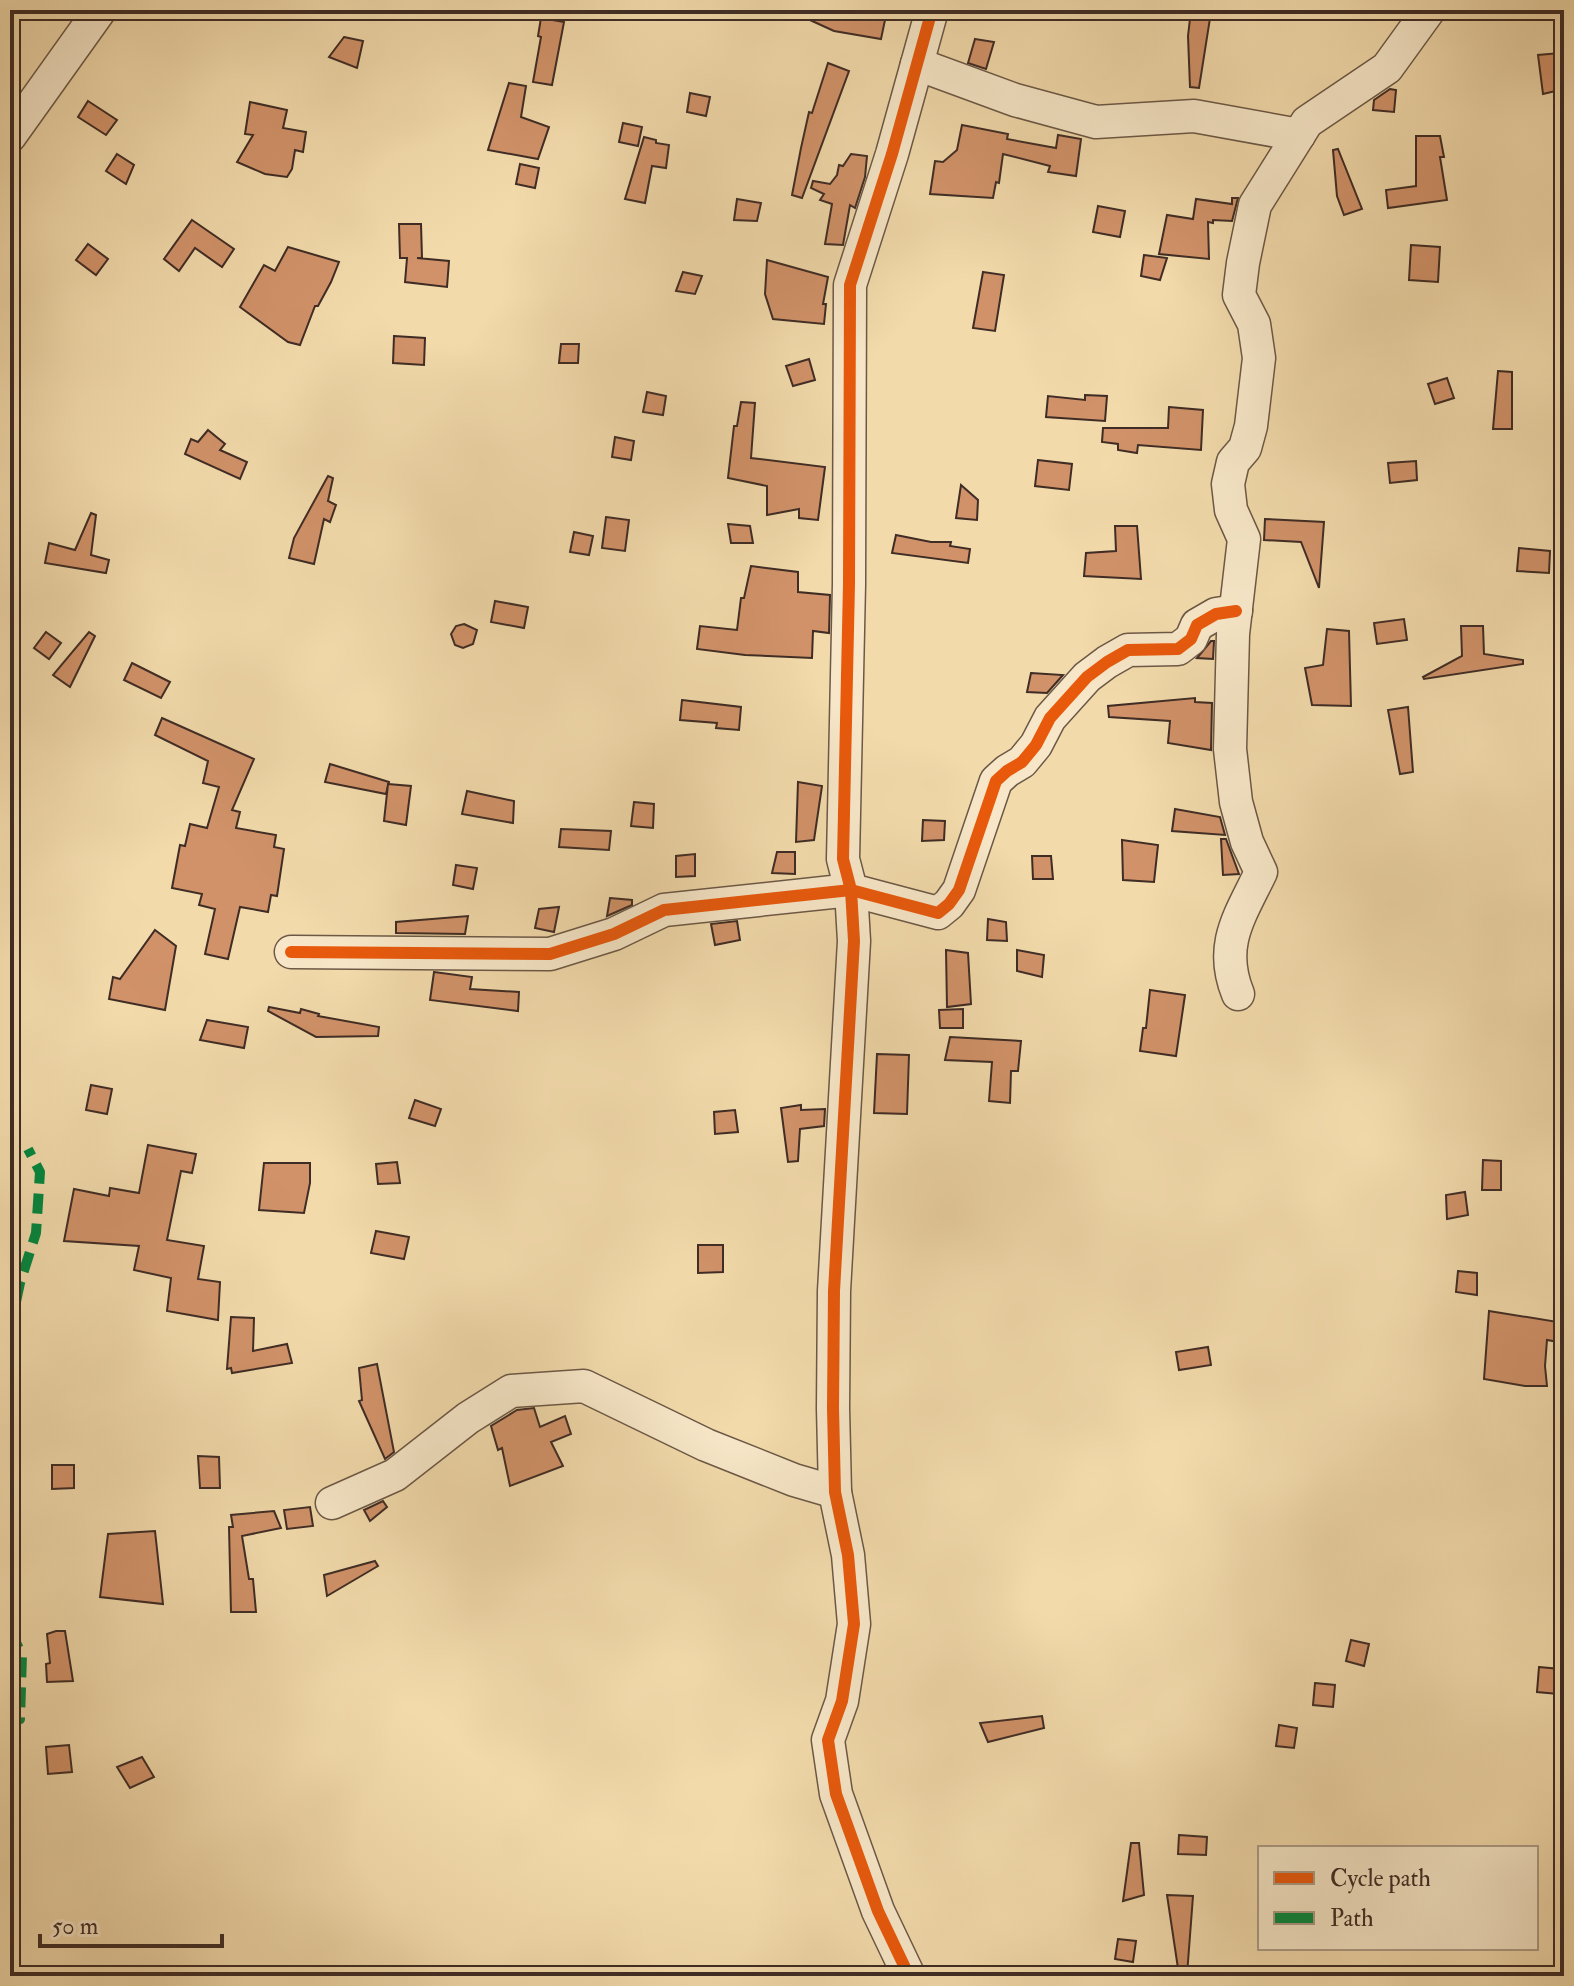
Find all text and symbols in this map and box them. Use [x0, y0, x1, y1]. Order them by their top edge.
legend [1258, 1846, 1538, 1950]
text: Cycle path [1330, 1863, 1431, 1894]
scale bar [40, 1898, 222, 1948]
text: Path [1330, 1903, 1374, 1934]
text: 50 m [52, 1911, 99, 1942]

